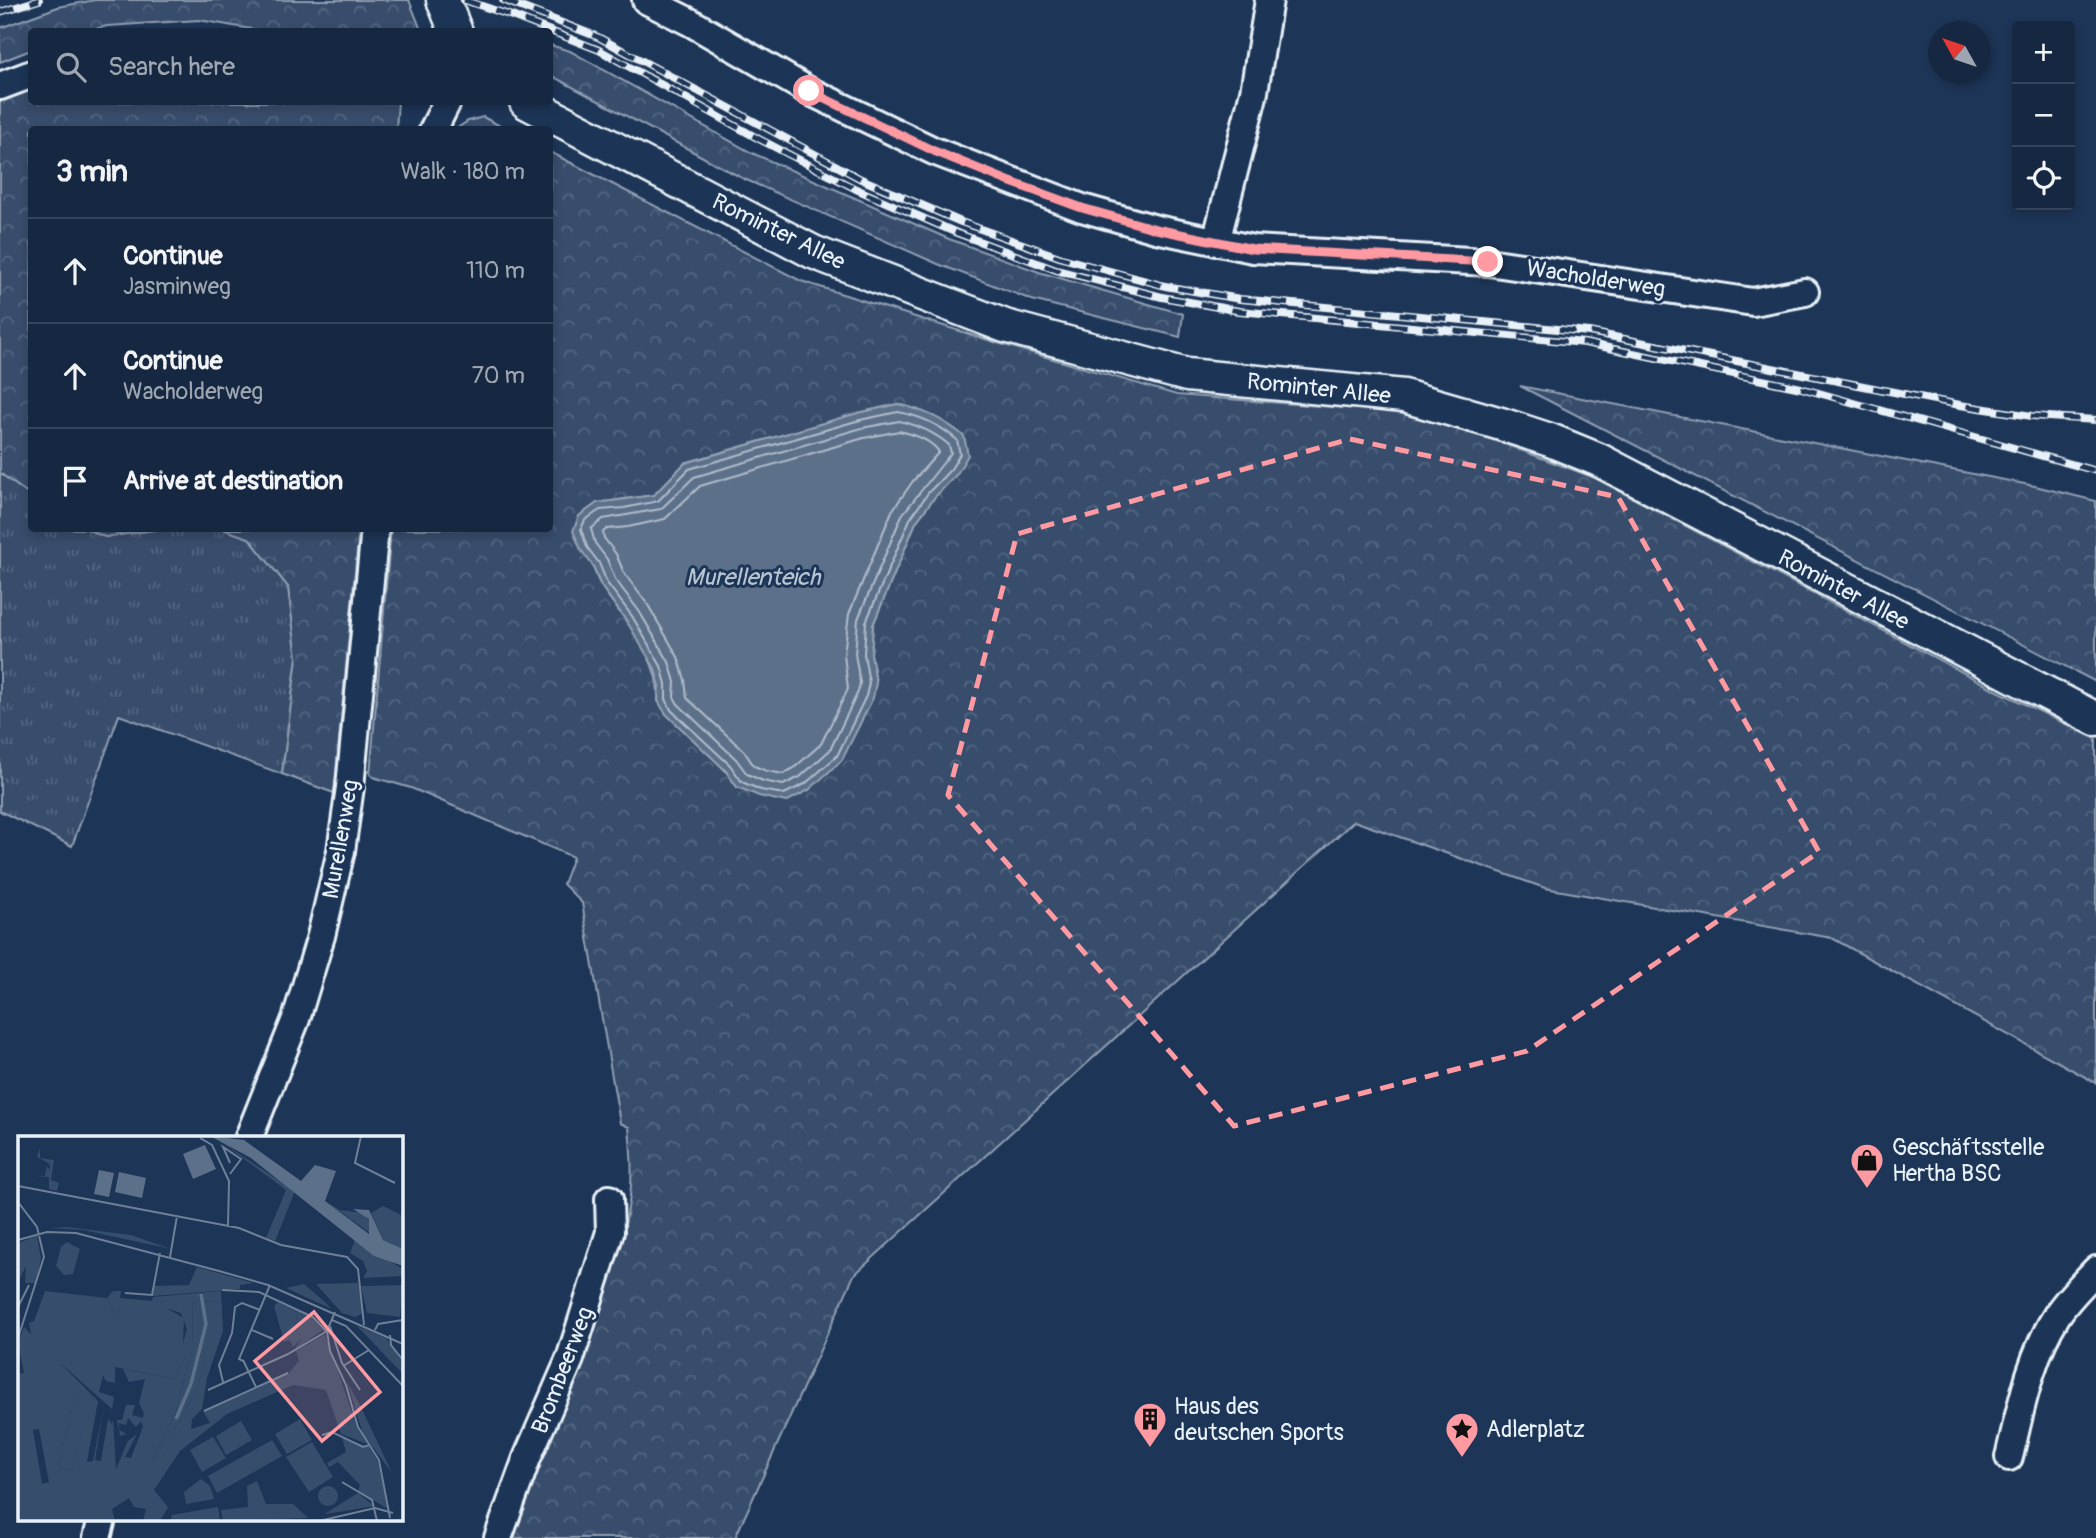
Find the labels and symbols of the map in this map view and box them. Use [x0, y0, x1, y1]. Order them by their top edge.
north arrow [1928, 21, 1991, 84]
route start [793, 75, 824, 106]
street label: Rominter Allee [708, 187, 851, 276]
route end [1472, 246, 1503, 277]
street label: Wacholderweg [1524, 253, 1667, 304]
street label: Rominter Allee [1246, 367, 1393, 411]
street label: Rominter Allee [1773, 543, 1915, 636]
water label: Murellenteich [686, 563, 822, 592]
street label: Murellenweg [316, 777, 365, 901]
place label: Geschäftsstelle Hertha BSC [1892, 1133, 2045, 1188]
inset map [18, 1136, 402, 1520]
shop icon: Geschäftsstelle Hertha BSC [1848, 1141, 1886, 1190]
street label: Brombeerweg [525, 1303, 600, 1438]
place label: Haus des deutschen Sports [1174, 1392, 1344, 1447]
building icon: Haus des deutschen Sports [1131, 1400, 1169, 1449]
place icon: Adlerplatz [1443, 1410, 1481, 1459]
place label: Adlerplatz [1486, 1415, 1585, 1444]

